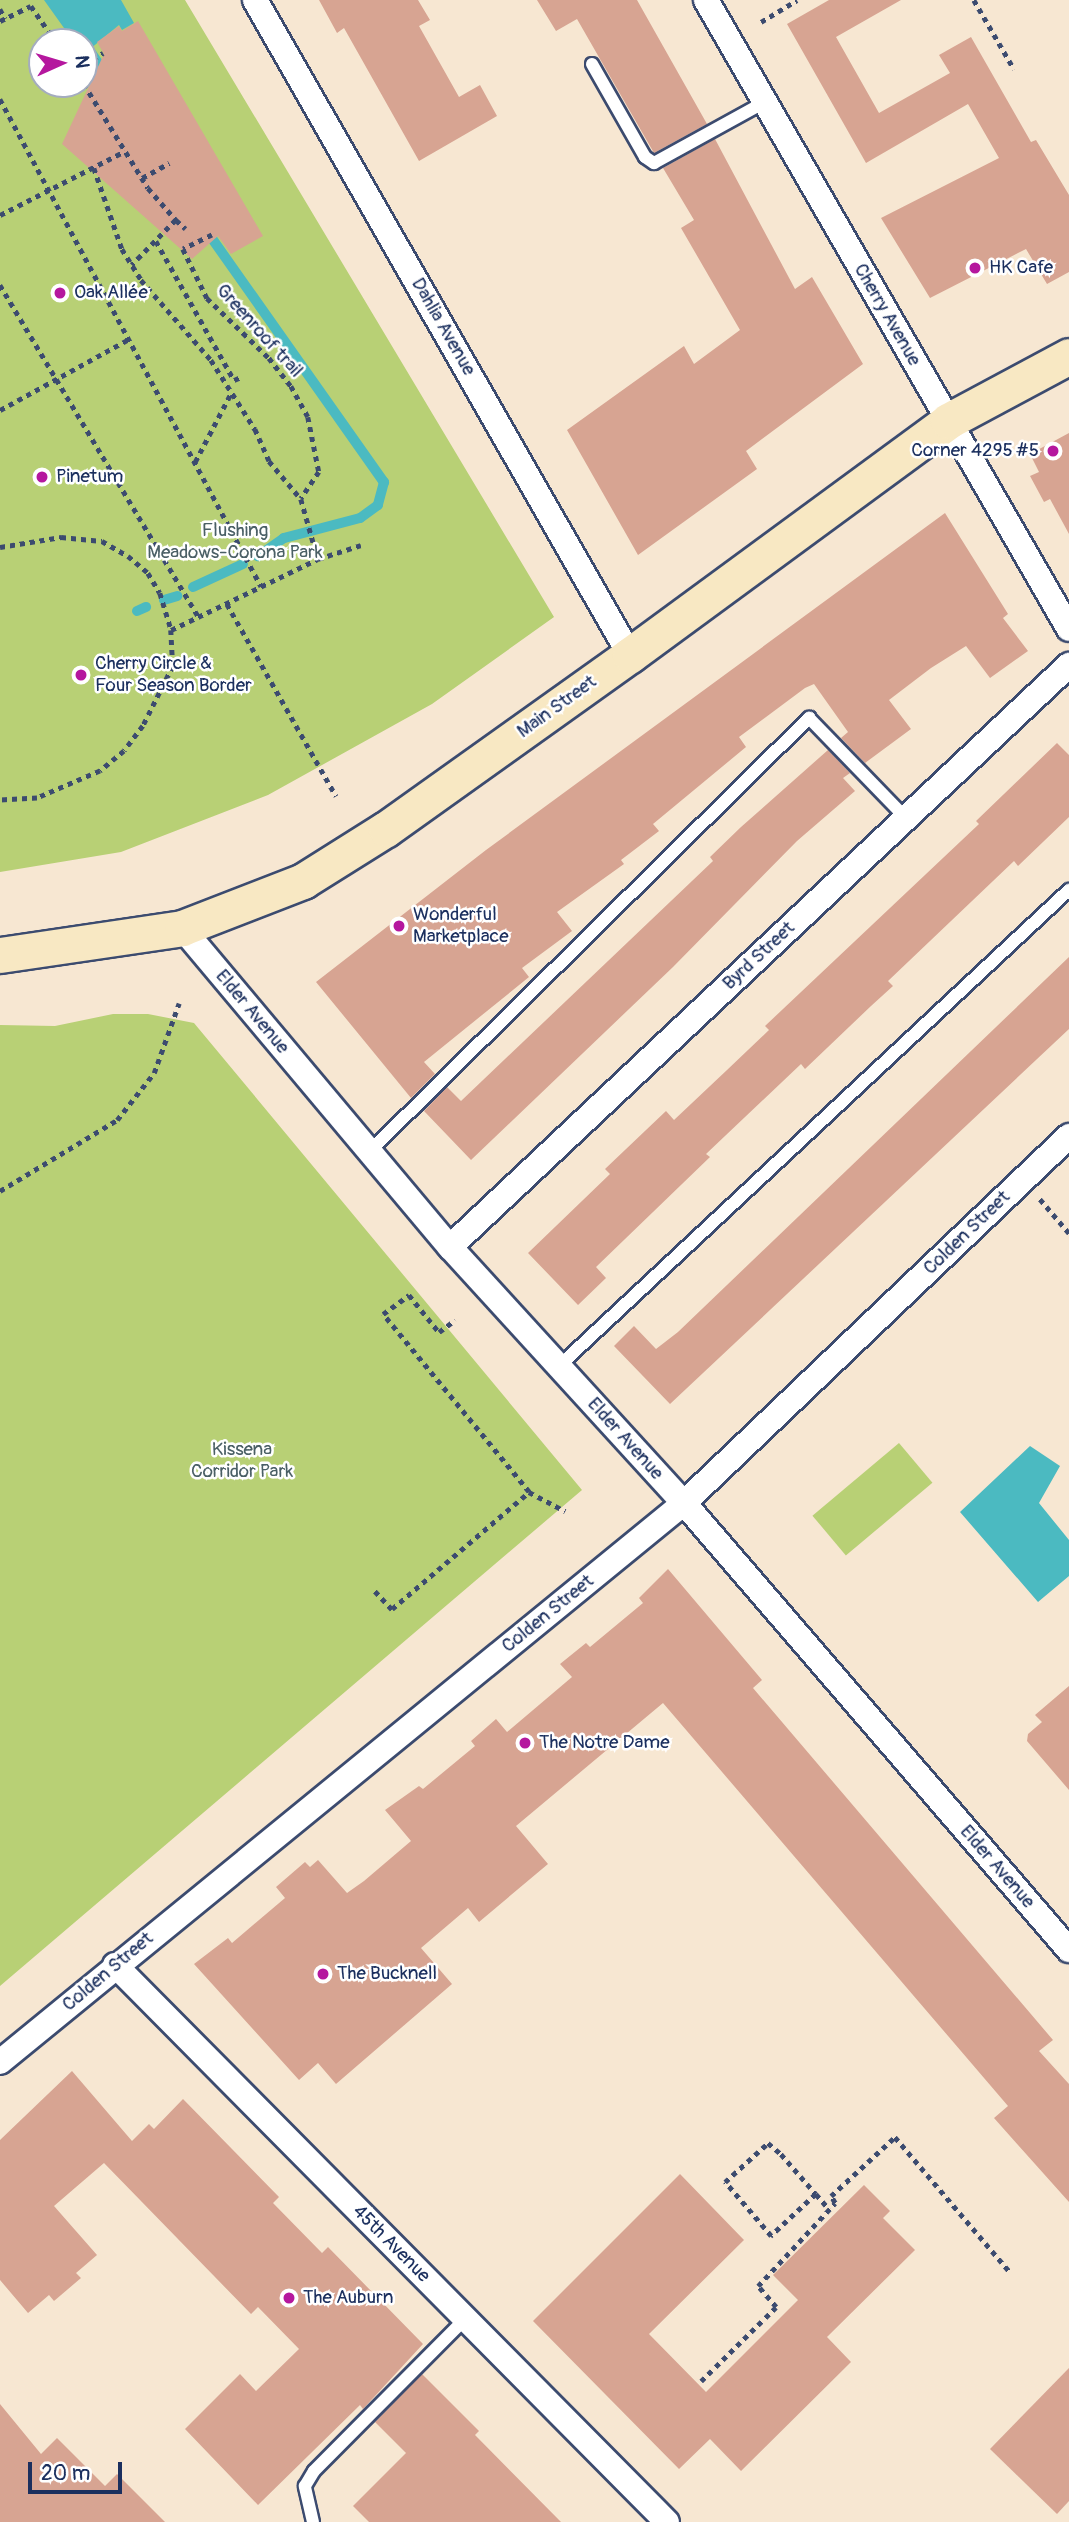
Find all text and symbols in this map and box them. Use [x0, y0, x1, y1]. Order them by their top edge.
north arrow [28, 28, 98, 98]
text: N [70, 54, 94, 69]
place label: HK Cafe [989, 257, 1053, 279]
street label: Cherry Avenue [849, 260, 925, 370]
marker: HK Cafe [967, 260, 983, 276]
street label: Dahlia Avenue [406, 274, 480, 380]
street label: Greenroof trail [211, 280, 307, 382]
place label: Oak Allée [74, 282, 148, 304]
marker: Oak Allée [52, 285, 68, 301]
place label: Corner 4295 #5 [911, 440, 1039, 462]
marker: Corner 4295 #5 [1045, 443, 1061, 459]
place label: Pinetum [56, 466, 123, 488]
marker: Pinetum [34, 469, 50, 485]
park label: Flushing Meadows-Corona Park [147, 520, 323, 564]
place label: Cherry Circle & Four Season Border [95, 653, 252, 697]
marker: Cherry Circle & Four Season Border [73, 667, 89, 683]
street label: Main Street [513, 671, 601, 743]
place label: Wonderful Marketplace [413, 904, 509, 948]
street label: Byrd Street [718, 917, 800, 995]
marker: Wonderful Marketplace [391, 918, 407, 934]
street label: Elder Avenue [210, 965, 294, 1059]
street label: Colden Street [919, 1186, 1015, 1280]
street label: Elder Avenue [582, 1393, 668, 1485]
park label: Kissena Corridor Park [191, 1439, 293, 1483]
street label: Colden Street [498, 1570, 598, 1658]
place label: The Notre Dame [539, 1732, 670, 1754]
marker: The Notre Dame [517, 1735, 533, 1751]
street label: Elder Avenue [955, 1821, 1039, 1913]
street label: Colden Street [58, 1927, 158, 2017]
place label: The Bucknell [337, 1963, 437, 1985]
marker: The Bucknell [315, 1966, 331, 1982]
street label: 45th Avenue [347, 2200, 435, 2288]
place label: The Auburn [303, 2287, 393, 2309]
marker: The Auburn [281, 2290, 297, 2306]
scale bar [32, 2448, 126, 2492]
text: 20 m [41, 2460, 90, 2487]

